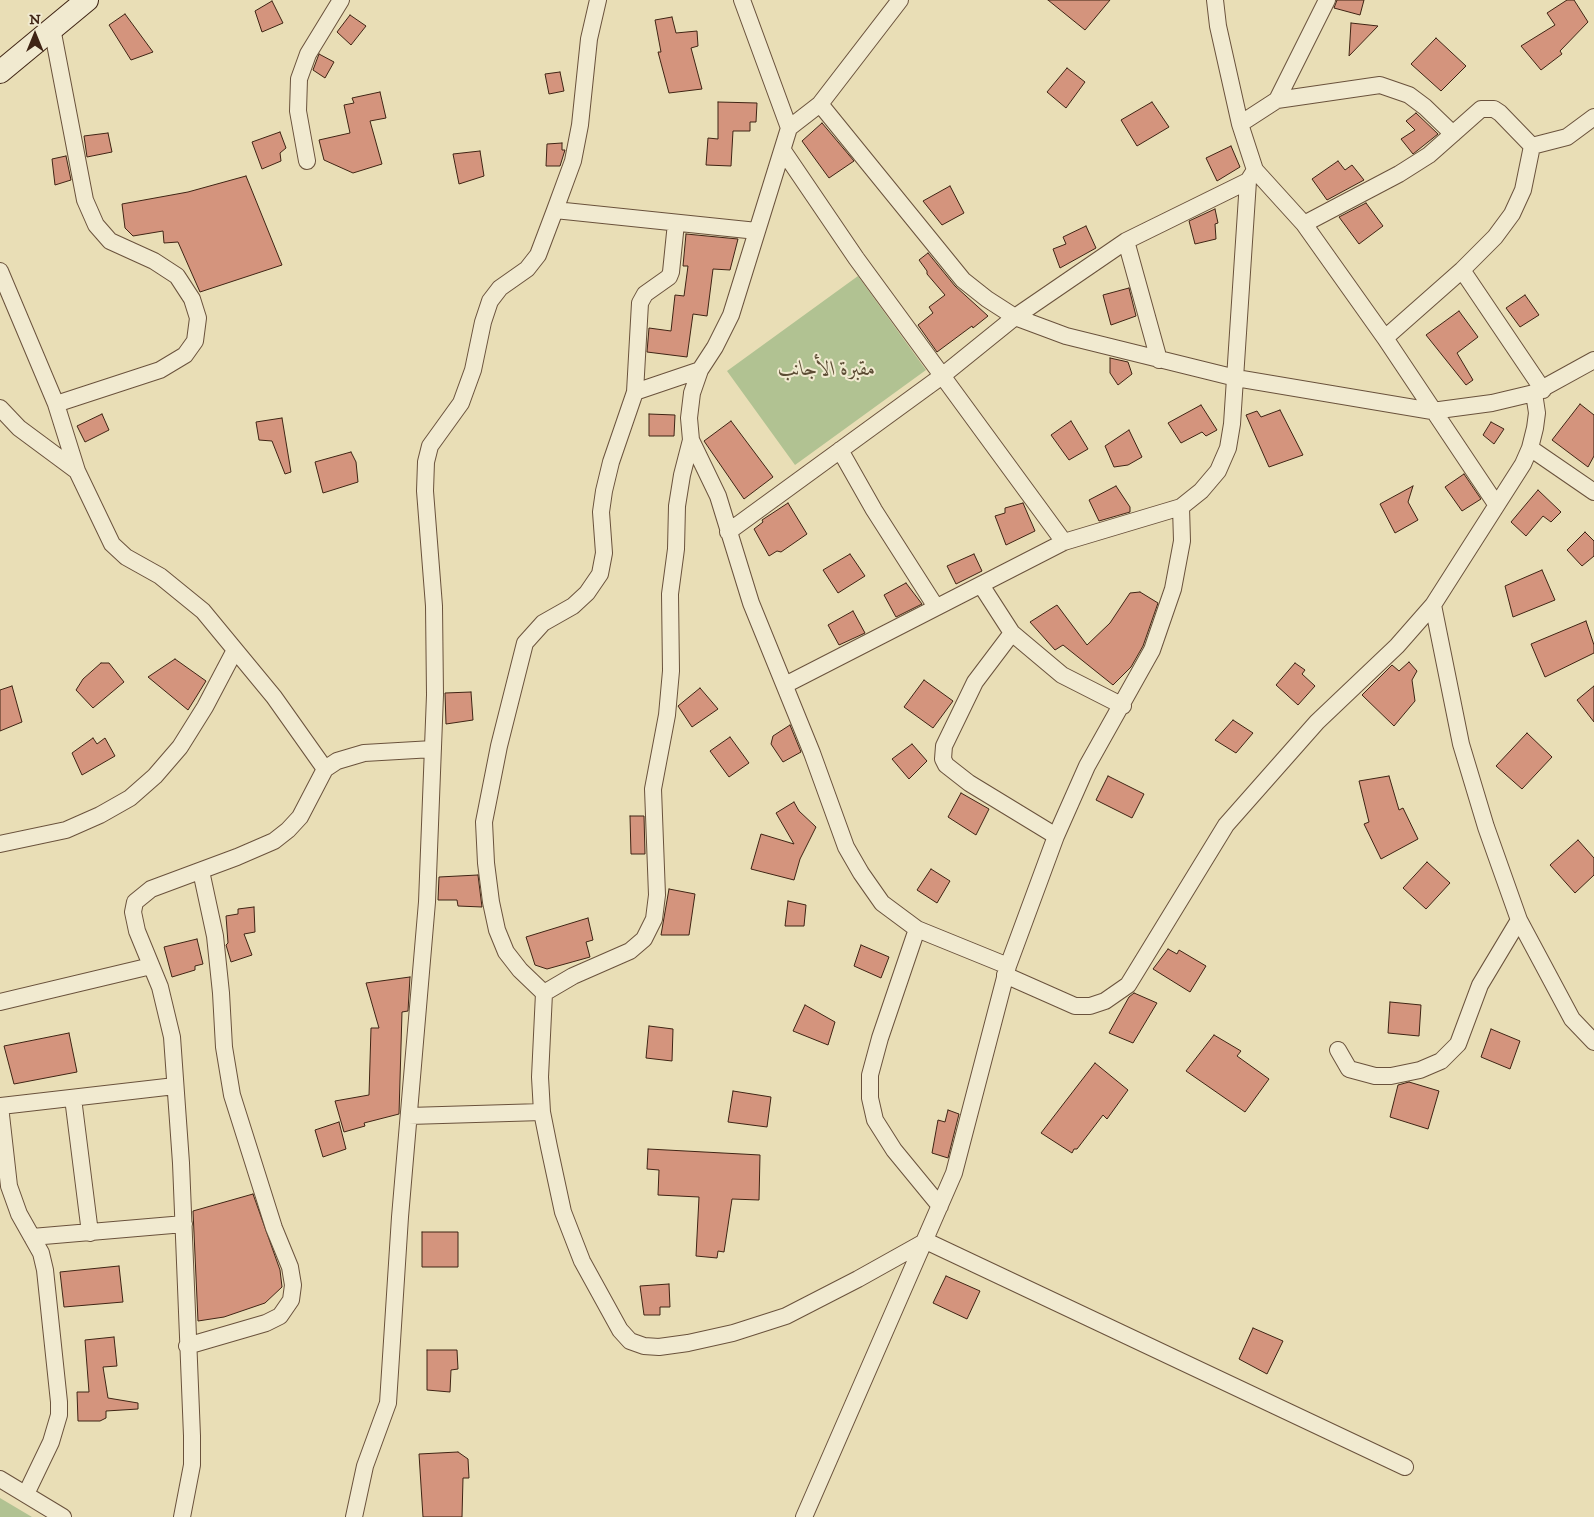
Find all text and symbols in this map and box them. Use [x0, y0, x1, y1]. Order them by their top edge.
north arrow [10, 10, 60, 60]
text: N [29, 11, 41, 29]
park label: مقبرة الأجانب [778, 358, 876, 384]

